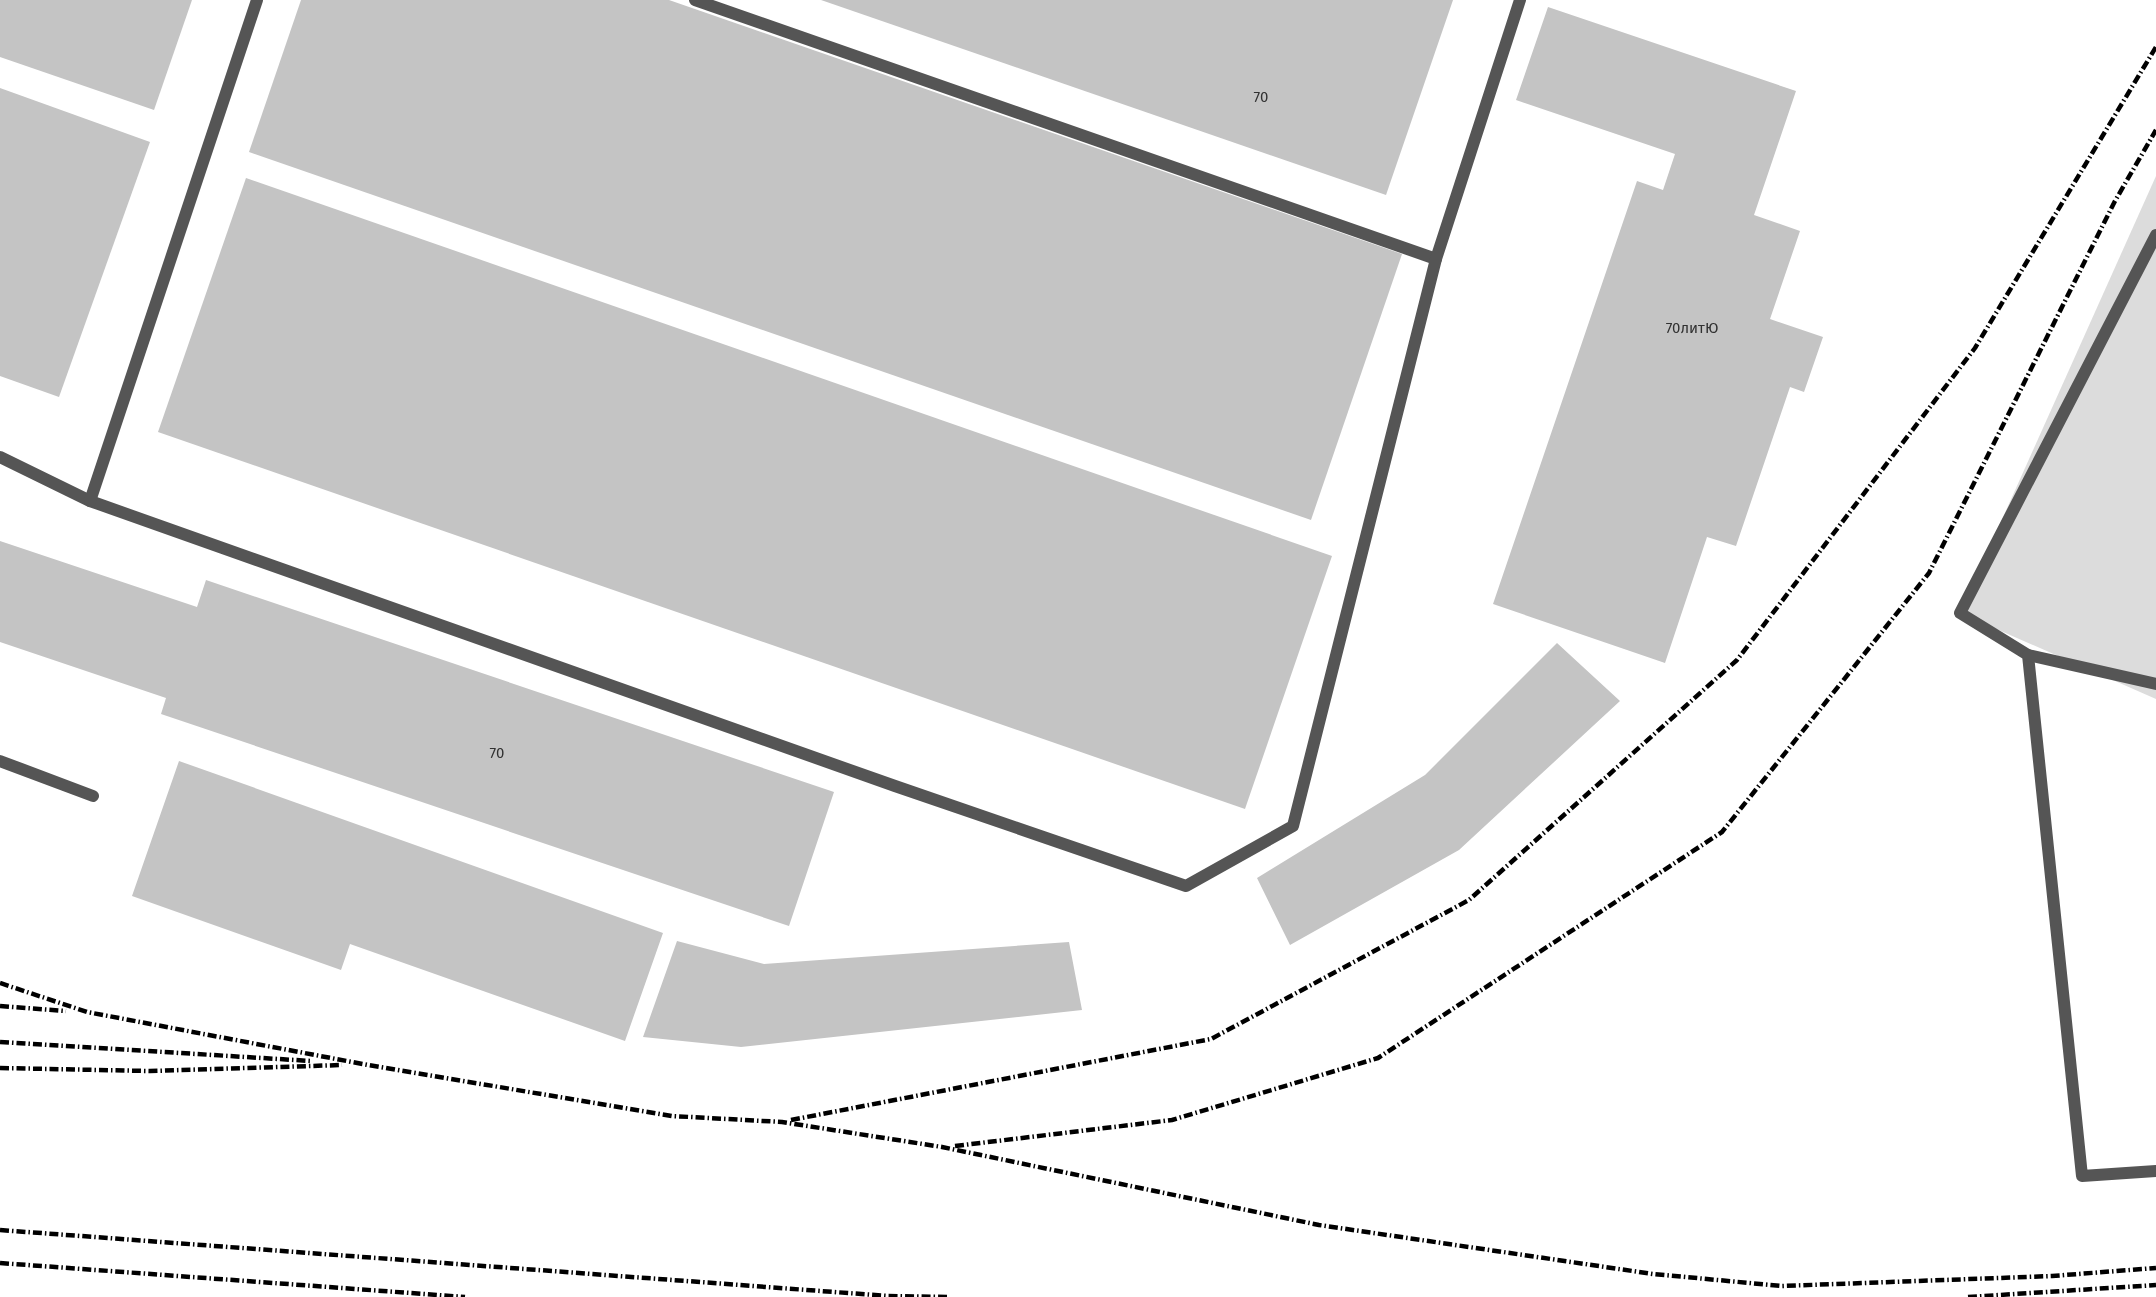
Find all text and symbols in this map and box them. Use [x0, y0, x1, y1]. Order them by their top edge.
house number: 70 [1254, 88, 1268, 106]
house number: 70литЮ [1666, 319, 1718, 337]
house number: 70 [490, 744, 504, 762]

